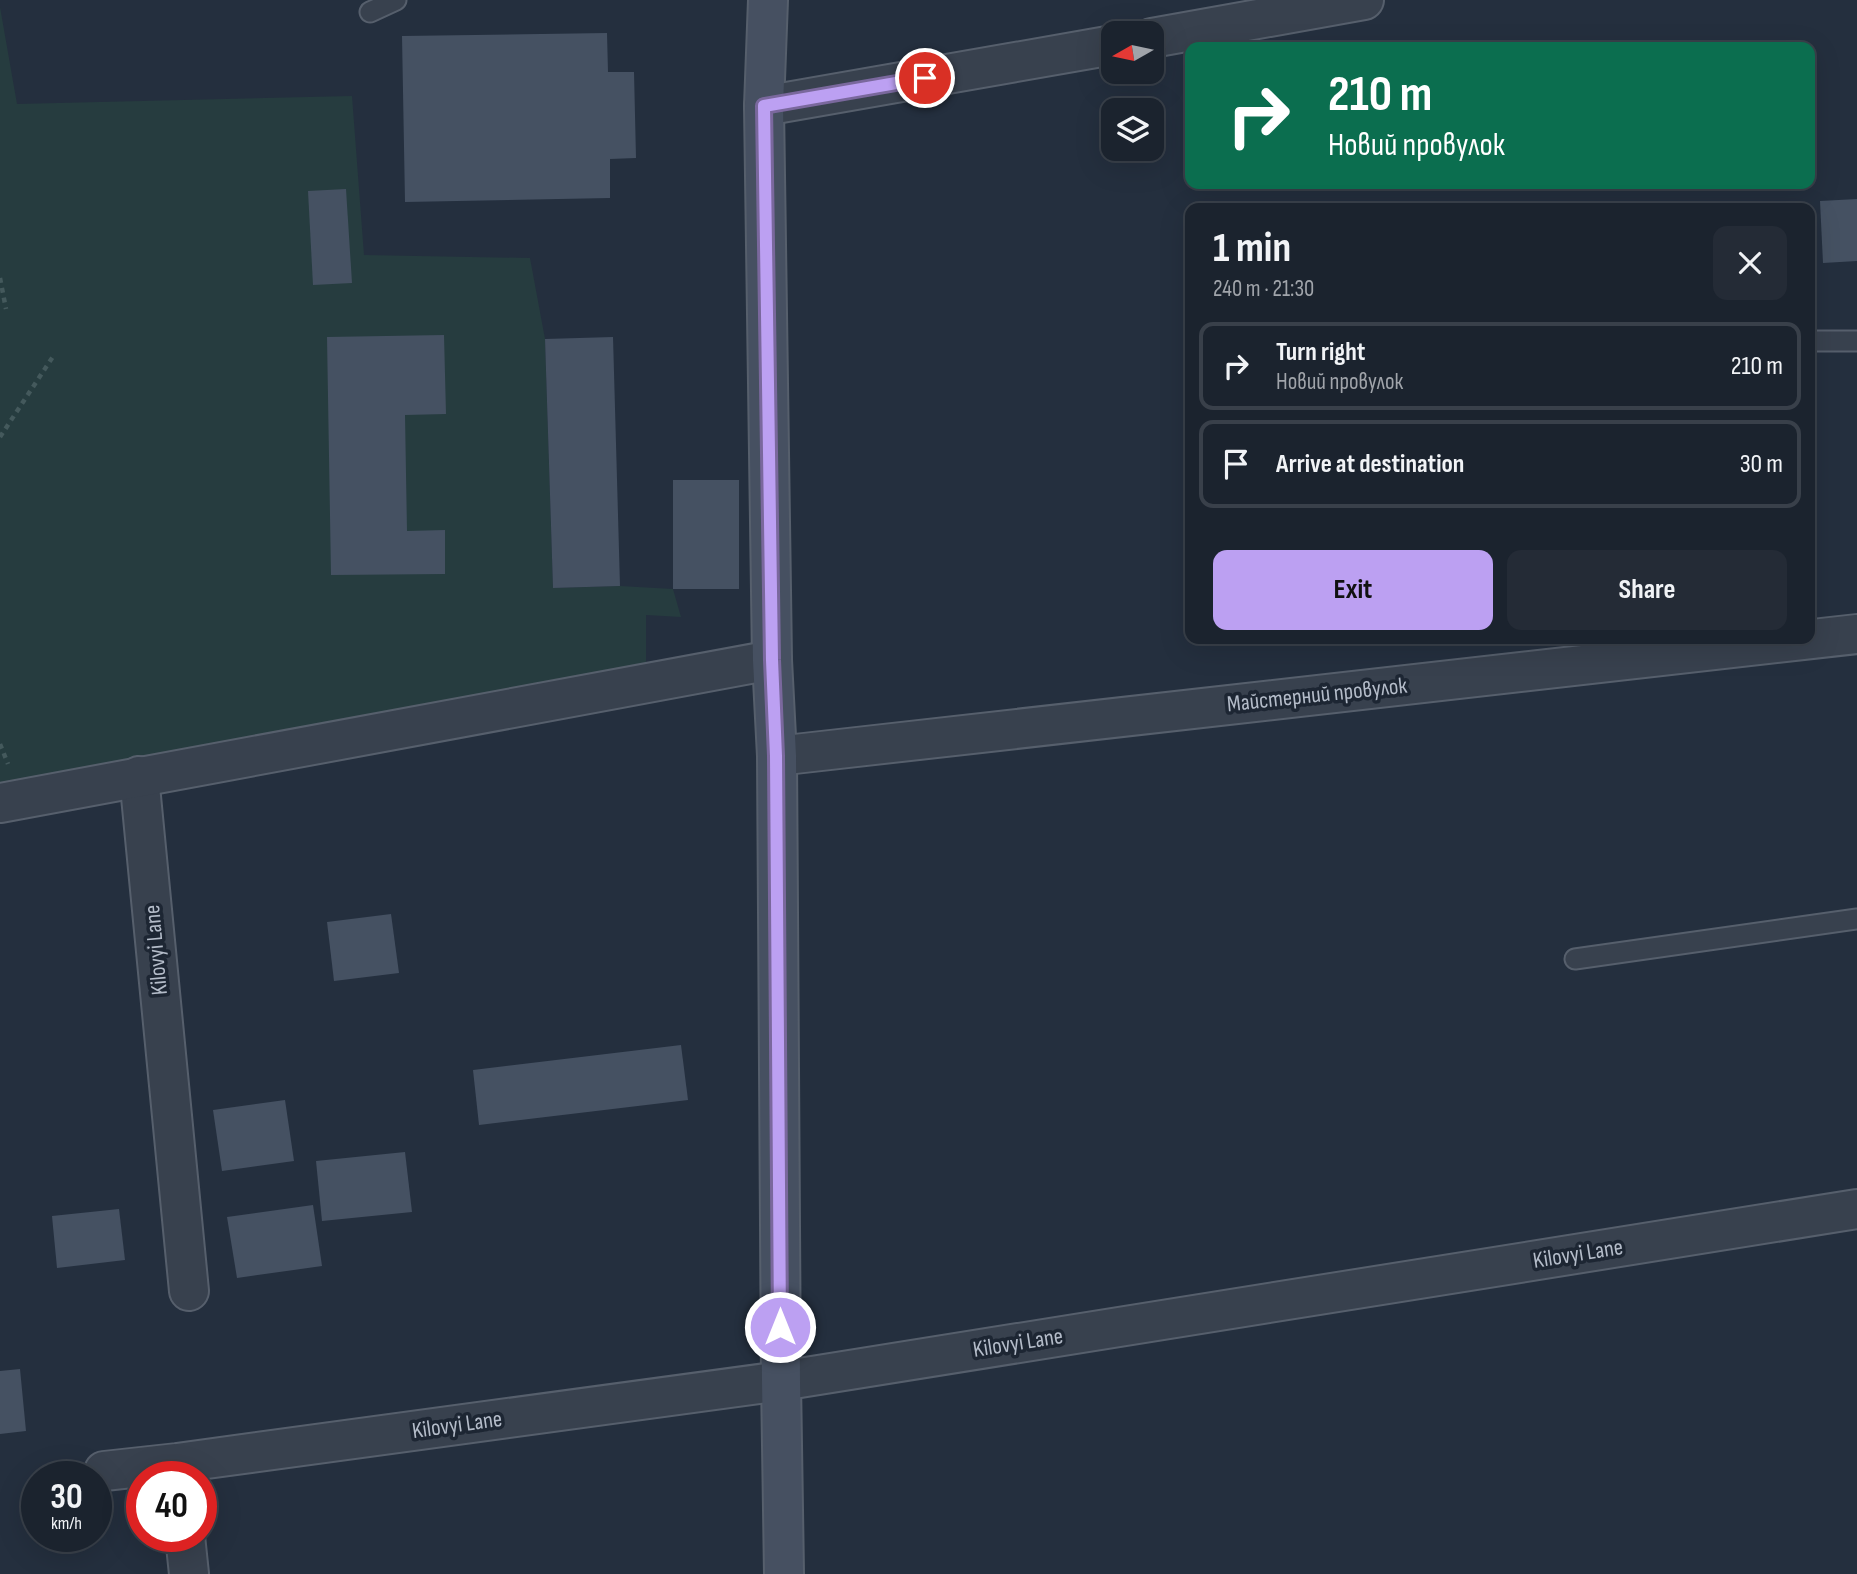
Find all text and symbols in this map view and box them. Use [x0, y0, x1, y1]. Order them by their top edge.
north arrow [1101, 21, 1164, 84]
map controls [1101, 21, 1164, 161]
pin [895, 48, 955, 108]
icon: arrive [906, 59, 944, 97]
text: 210 m [1328, 66, 1432, 125]
icon: right [1213, 70, 1304, 161]
button: layers [1101, 98, 1164, 161]
text: Новий провулок [1328, 126, 1505, 165]
text: 1 min [1213, 223, 1291, 274]
button: close [1713, 226, 1787, 300]
text: 240 m · 21:30 [1213, 275, 1314, 303]
text: Turn right [1276, 337, 1365, 368]
icon: right [1217, 347, 1255, 385]
text: 210 m [1731, 351, 1783, 382]
text: Новий провулок [1276, 368, 1403, 396]
icon: arrive [1217, 445, 1255, 483]
text: Arrive at destination [1276, 449, 1464, 480]
text: 30 m [1740, 449, 1783, 480]
button: Exit [1213, 550, 1493, 630]
button: Share [1507, 550, 1787, 630]
street label: Майстерний провулок [1226, 672, 1409, 718]
street label: Kilovyi Lane [138, 904, 174, 996]
street label: Kilovyi Lane [1531, 1233, 1625, 1275]
position arrow [743, 1290, 817, 1364]
street label: Kilovyi Lane [971, 1322, 1065, 1364]
street label: Kilovyi Lane [410, 1405, 504, 1445]
speed limit sign: 40 [126, 1461, 217, 1552]
text: 30 [50, 1476, 83, 1519]
text: km/h [51, 1513, 82, 1534]

